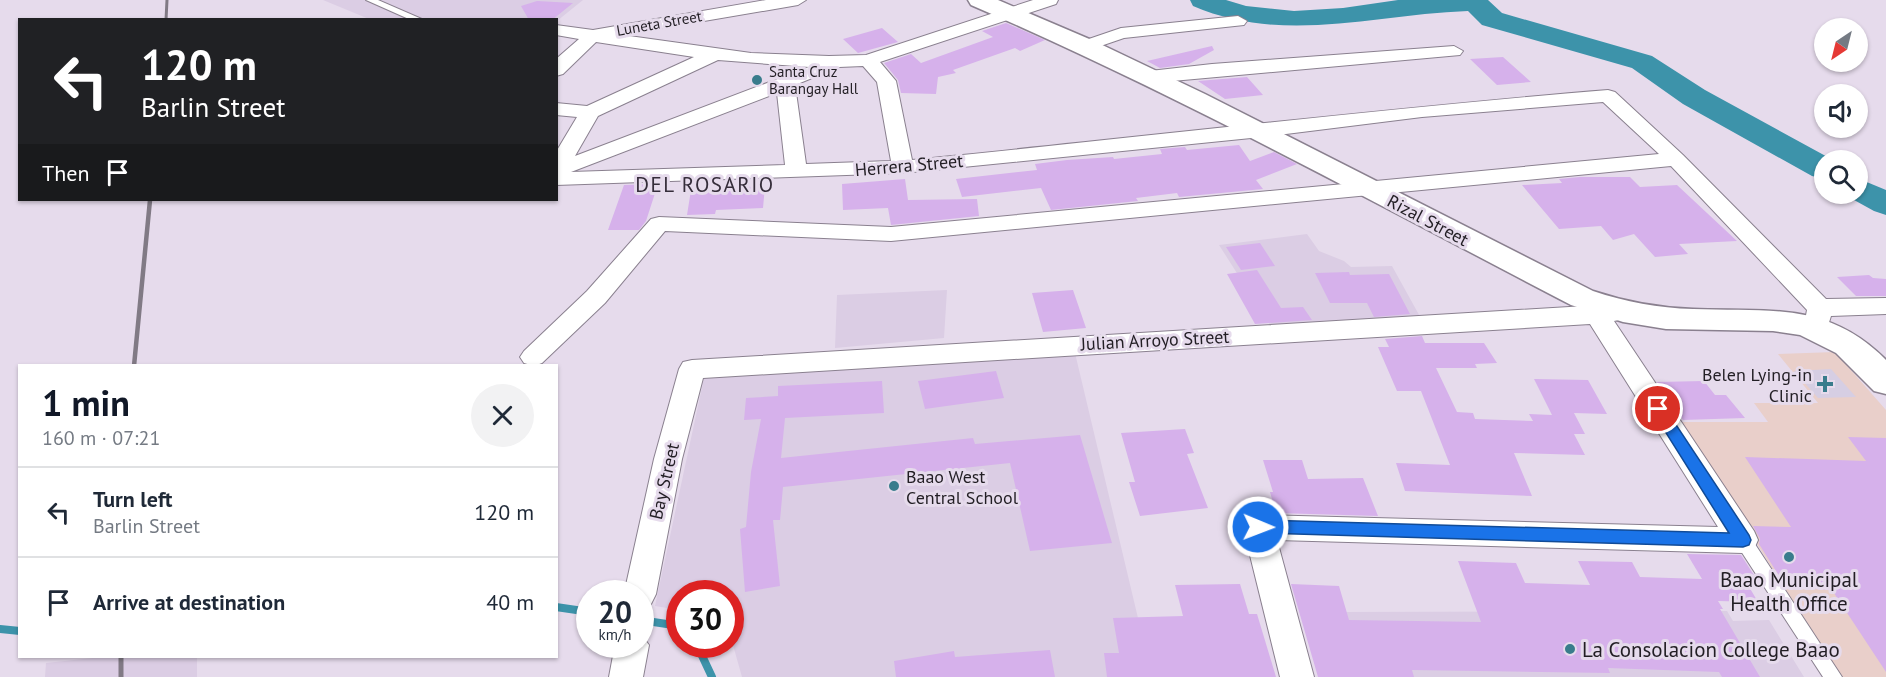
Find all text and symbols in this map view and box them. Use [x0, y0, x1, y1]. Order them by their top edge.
street label: Luneta Street [615, 6, 703, 40]
north arrow [1814, 18, 1868, 72]
map controls [1814, 18, 1868, 204]
text: 120 m [141, 37, 257, 92]
icon: left [42, 42, 120, 120]
place label: Santa Cruz Barangay Hall [769, 62, 859, 98]
marker: Santa Cruz Barangay Hall [750, 73, 764, 87]
button: sound [1814, 84, 1868, 138]
text: Barlin Street [141, 90, 285, 124]
street label: Herrera Street [854, 149, 964, 181]
button: search [1814, 150, 1868, 204]
icon: arrive [101, 156, 134, 189]
text: Then [42, 159, 89, 187]
district label: DEL ROSARIO [635, 171, 775, 198]
street label: Rizal Street [1384, 189, 1472, 251]
street label: Julian Arroyo Street [1079, 325, 1230, 355]
place label: Belen Lying-in Clinic [1702, 363, 1812, 407]
marker: Belen Lying-in Clinic [1816, 375, 1834, 393]
text: 1 min [42, 379, 130, 426]
pin [1632, 383, 1683, 434]
button: close [471, 384, 534, 447]
icon: arrive [1641, 392, 1674, 425]
text: 160 m · 07:21 [42, 425, 160, 451]
street label: Bay Street [644, 440, 684, 522]
place label: Baao West Central School [906, 465, 1019, 509]
marker: Baao West Central School [887, 479, 901, 493]
text: Turn left [93, 485, 173, 513]
position arrow [1226, 495, 1290, 559]
icon: left [42, 496, 75, 529]
text: 120 m [474, 498, 534, 526]
text: Barlin Street [93, 513, 200, 539]
marker: Baao Municipal Health Office [1782, 550, 1796, 564]
place label: Baao Municipal Health Office [1720, 566, 1858, 617]
speed limit sign: 30 [666, 580, 744, 658]
icon: arrive [42, 586, 75, 619]
text: Arrive at destination [93, 588, 285, 616]
text: 40 m [486, 588, 534, 616]
text: 20 [598, 592, 632, 631]
text: km/h [599, 625, 631, 644]
place label: La Consolacion College Baao [1582, 636, 1840, 663]
marker: La Consolacion College Baao [1563, 642, 1577, 656]

